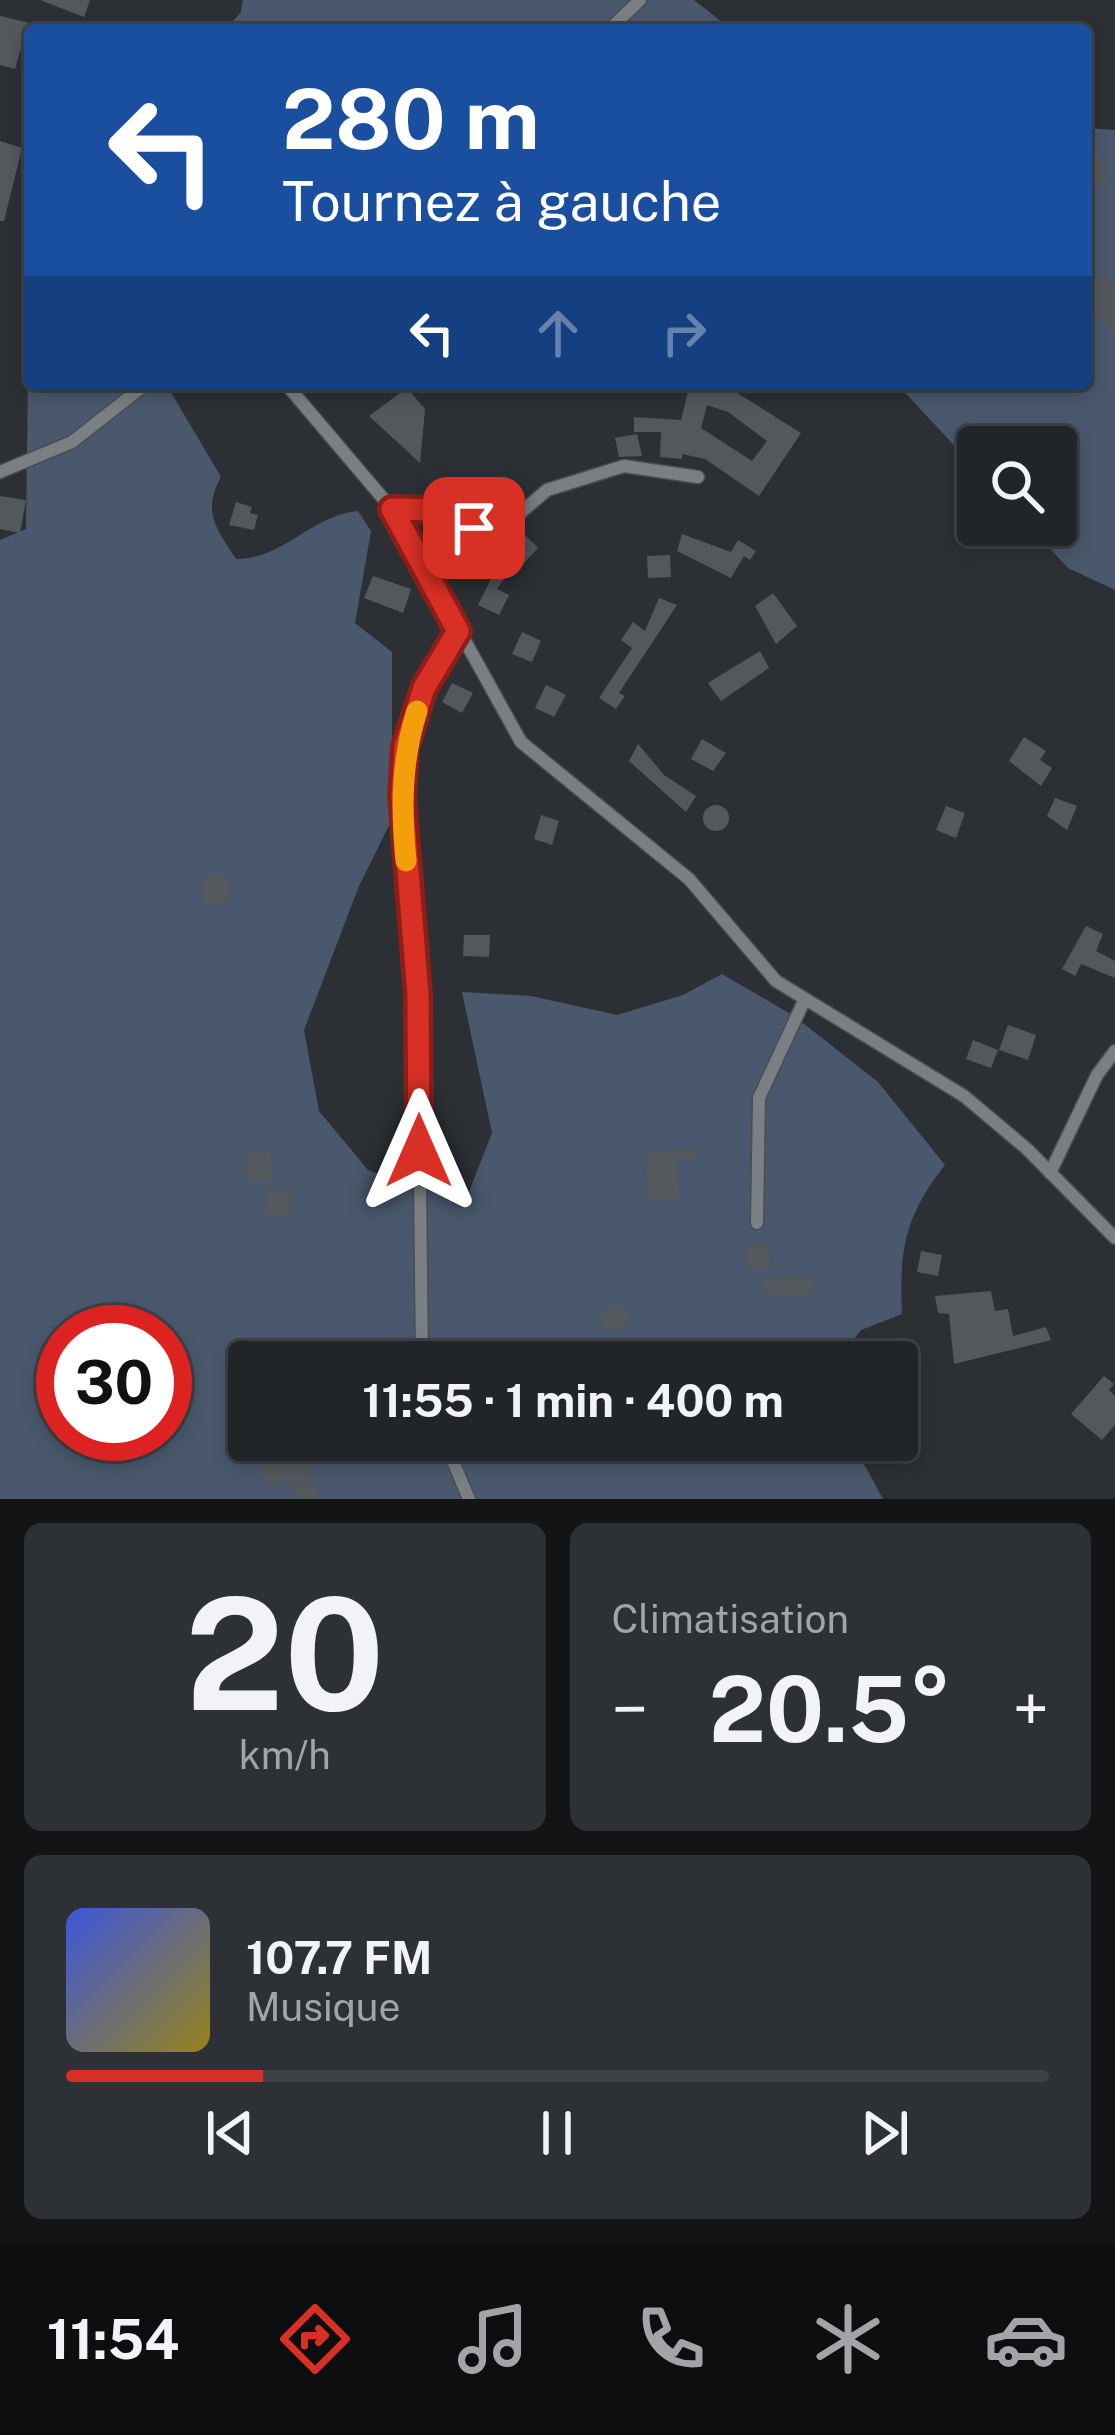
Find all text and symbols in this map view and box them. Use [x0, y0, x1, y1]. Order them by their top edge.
text: 280 m [282, 69, 540, 168]
icon: left [84, 72, 240, 228]
text: Tournez à gauche [282, 170, 721, 233]
icon: left [399, 300, 465, 366]
icon: ahead [525, 300, 591, 366]
icon: right [651, 300, 717, 366]
map controls [957, 426, 1077, 546]
button: search [957, 426, 1077, 546]
pin [423, 477, 525, 579]
icon: arrive [441, 495, 507, 561]
position arrow [356, 1088, 482, 1214]
speed limit sign: 30 [36, 1305, 192, 1461]
text: 11:55 · 1 min · 400 m [362, 1374, 784, 1427]
text: 20 [185, 1562, 385, 1745]
text: Climatisation [612, 1596, 849, 1642]
text: 20.5° [709, 1656, 952, 1762]
text: − [612, 1670, 648, 1748]
text: + [1012, 1670, 1049, 1748]
text: km/h [239, 1732, 331, 1778]
text: 107.7 FM [246, 1931, 432, 1984]
text: Musique [246, 1984, 401, 2030]
icon: previous [197, 2100, 263, 2166]
icon: pause [524, 2100, 590, 2166]
icon: next [852, 2100, 918, 2166]
icon: directions [273, 2297, 357, 2381]
icon: music [451, 2297, 535, 2381]
icon: phone [629, 2297, 713, 2381]
icon: climate [806, 2297, 890, 2381]
icon: car [984, 2297, 1068, 2381]
text: 11:54 [47, 2308, 180, 2371]

